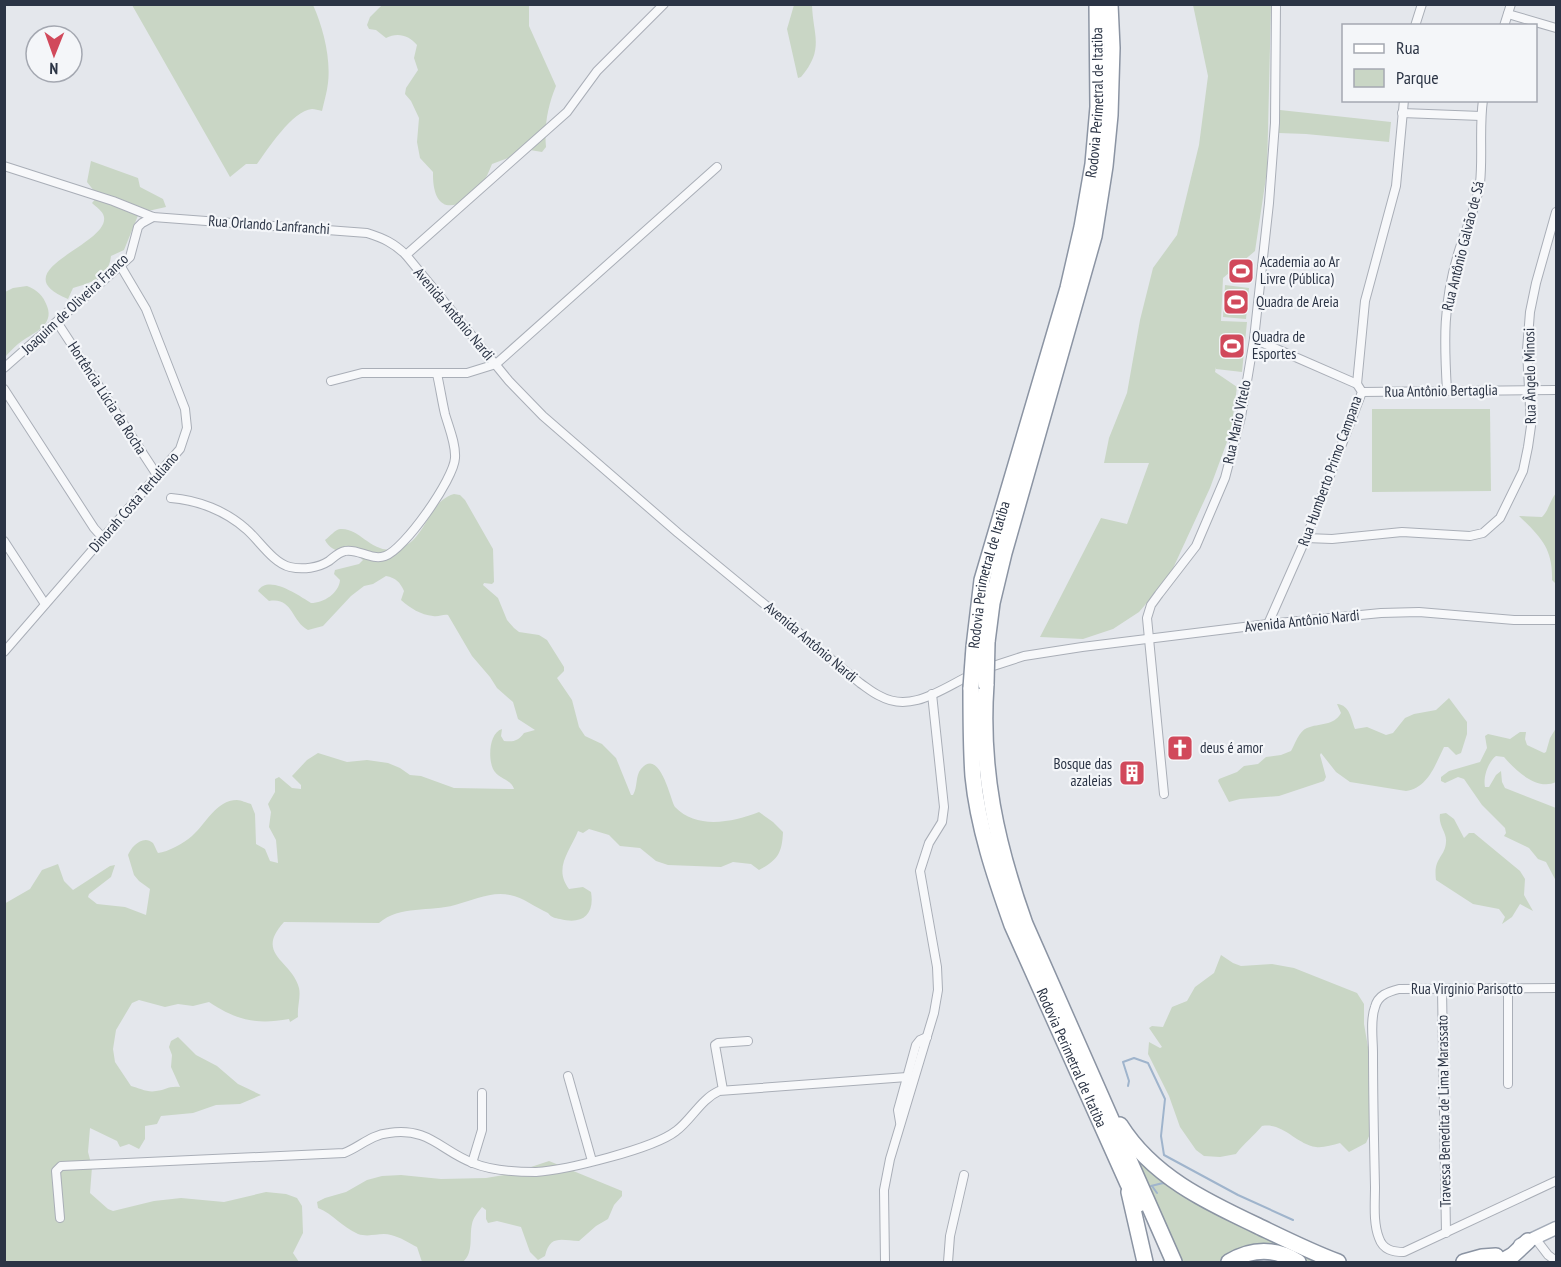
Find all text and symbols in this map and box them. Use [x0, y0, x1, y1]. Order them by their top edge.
north arrow [24, 24, 84, 84]
legend [1342, 24, 1537, 102]
street label: Rodovia Perimetral de Itatiba [1081, 27, 1107, 179]
text: Rua [1396, 36, 1420, 59]
text: N [49, 59, 58, 79]
text: Parque [1396, 66, 1439, 89]
street label: Rua Antônio Galvão de Sá [1437, 179, 1488, 313]
street label: Rua Orlando Lanfranchi [208, 211, 330, 238]
street label: Joaquim de Oliveira Franco [17, 249, 132, 359]
place label: Academia ao Ar Livre (Pública) [1260, 252, 1341, 288]
sports icon: Academia ao Ar Livre (Pública) [1226, 256, 1256, 286]
street label: Avenida Antônio Nardi [410, 263, 499, 364]
sports icon: Quadra de Areia [1221, 287, 1251, 317]
place label: Quadra de Areia [1256, 292, 1339, 311]
place label: Quadra de Esportes [1252, 327, 1305, 363]
street label: Rua Ângelo Minosi [1519, 328, 1540, 424]
sports icon: Quadra de Esportes [1217, 331, 1247, 361]
street label: Hortência Lúcia da Rocha [64, 338, 151, 458]
street label: Rua Mario Vitelo [1218, 378, 1255, 466]
street label: Rua Antônio Bertaglia [1384, 380, 1498, 401]
street label: Rua Humberto Primo Campana [1293, 393, 1366, 549]
street label: Dinorah Costa Tertuliano [85, 447, 183, 556]
street label: Rodovia Perimetral de Itatiba [964, 499, 1014, 649]
street label: Avenida Antônio Nardi [761, 597, 862, 686]
street label: Avenida Antônio Nardi [1244, 605, 1360, 636]
church icon: deus é amor [1165, 733, 1195, 763]
place label: deus é amor [1200, 738, 1264, 757]
place label: Bosque das azaleias [1053, 754, 1112, 790]
building icon: Bosque das azaleias [1117, 758, 1147, 788]
street label: Rua Virginio Parisotto [1411, 979, 1523, 998]
street label: Rodovia Perimetral de Itatiba [1033, 985, 1111, 1130]
street label: Travessa Benedita de Lima Marassato [1432, 1015, 1455, 1207]

